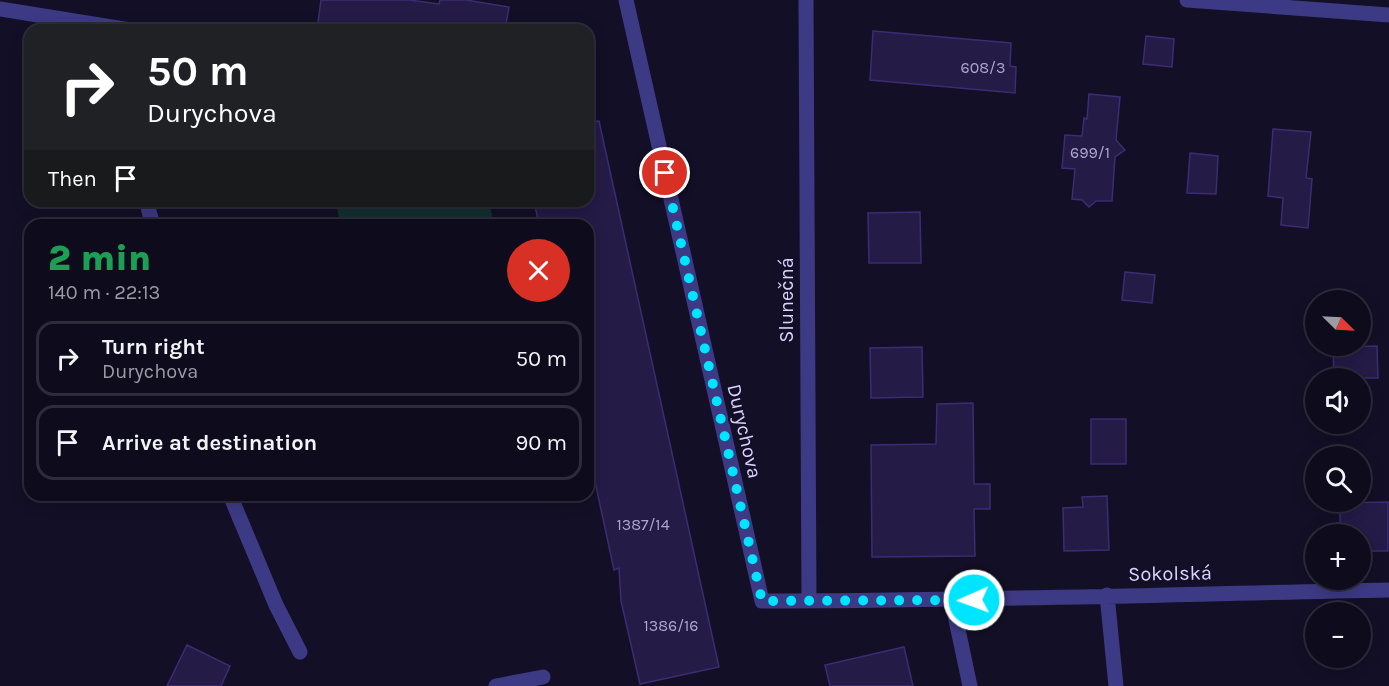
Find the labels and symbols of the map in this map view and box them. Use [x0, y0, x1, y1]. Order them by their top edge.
house number: 608/3 [961, 58, 1005, 77]
house number: 699/1 [1070, 143, 1110, 162]
pin [639, 147, 690, 198]
street label: Slunečná [775, 257, 798, 343]
north arrow [1305, 290, 1371, 356]
street label: Durychova [722, 382, 767, 481]
house number: 1387/14 [616, 515, 670, 534]
street label: Sokolská [1128, 561, 1212, 586]
position arrow [942, 568, 1006, 632]
house number: 1386/16 [643, 616, 699, 635]

